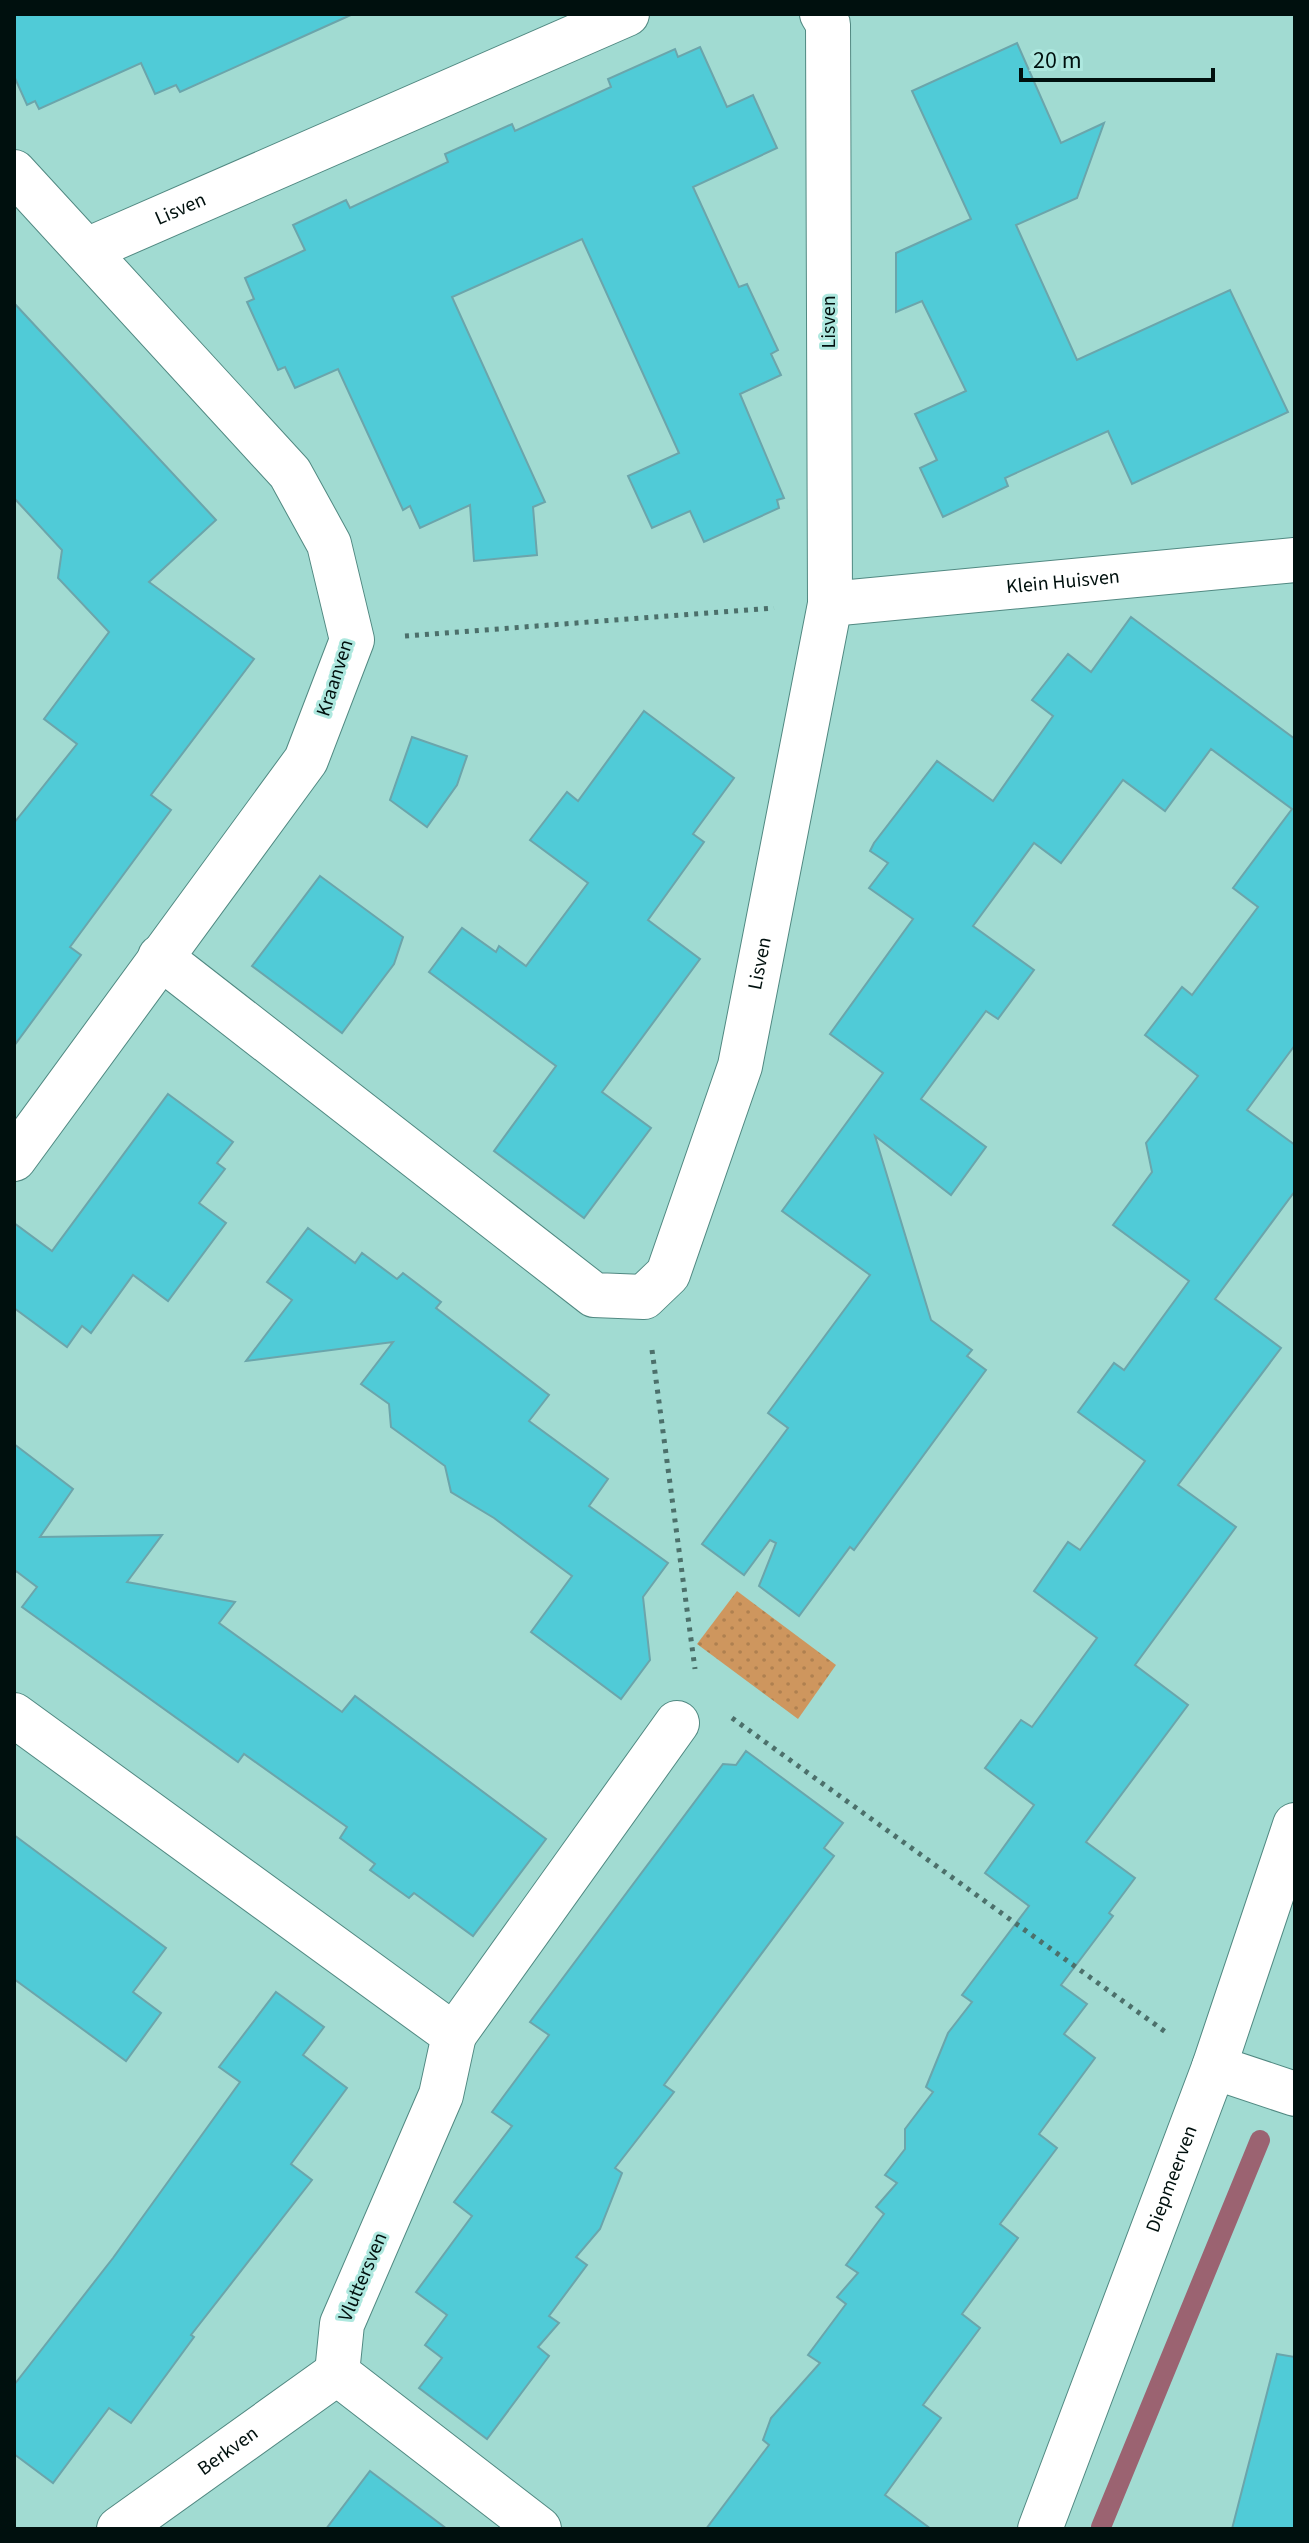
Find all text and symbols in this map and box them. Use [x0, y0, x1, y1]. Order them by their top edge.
scale bar [1021, 32, 1213, 82]
text: 20 m [1033, 43, 1082, 78]
street label: Lisven [150, 186, 210, 233]
street label: Lisven [815, 295, 843, 349]
street label: Klein Huisven [1005, 563, 1121, 601]
street label: Kraanven [309, 636, 361, 720]
street label: Lisven [741, 935, 779, 992]
street label: Diepmeerven [1139, 2122, 1205, 2236]
street label: Vluttersven [332, 2228, 394, 2326]
street label: Berkven [192, 2420, 264, 2482]

